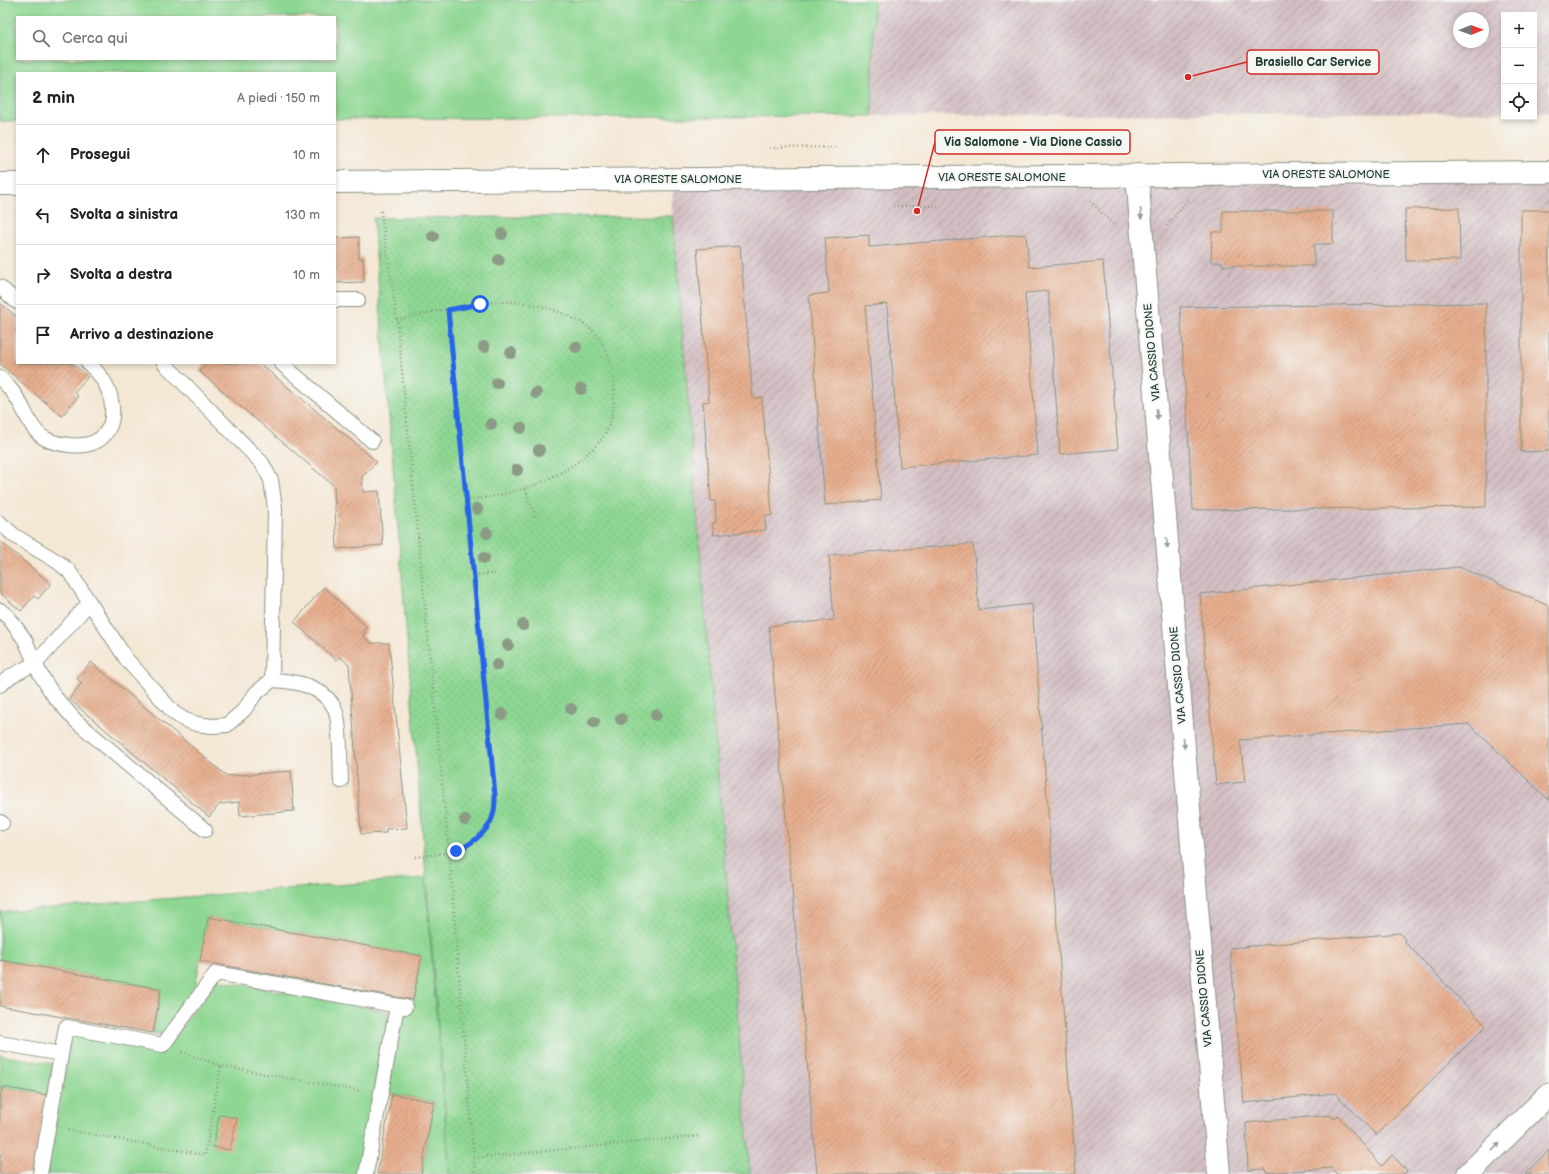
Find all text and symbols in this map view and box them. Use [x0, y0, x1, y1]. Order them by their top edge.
north arrow [1453, 12, 1489, 48]
map controls [1501, 12, 1537, 120]
button: + [1501, 12, 1537, 48]
search box [16, 16, 336, 60]
icon: search [30, 27, 52, 49]
text: Cerca qui [62, 29, 128, 48]
button: − [1501, 48, 1537, 84]
callout: Brasiello Car Service [1247, 50, 1379, 74]
text: Brasiello Car Service [1255, 55, 1371, 70]
button: locate [1501, 84, 1537, 120]
text: 2 min [32, 88, 75, 108]
text: A piedi · 150 m [237, 90, 320, 106]
callout: Via Salomone - Via Dione Cassio [935, 130, 1130, 154]
text: Via Salomone - Via Dione Cassio [944, 135, 1122, 150]
icon: ahead [32, 144, 54, 166]
text: Prosegui [70, 145, 130, 164]
text: 10 m [293, 147, 320, 163]
street label: VIA ORESTE SALOMONE [1262, 168, 1390, 181]
street label: VIA ORESTE SALOMONE [938, 171, 1066, 184]
street label: VIA ORESTE SALOMONE [614, 173, 742, 186]
icon: left [32, 204, 54, 226]
text: Svolta a sinistra [70, 205, 178, 224]
text: 130 m [285, 207, 320, 223]
one-way arrow [1137, 208, 1144, 220]
icon: right [32, 264, 54, 286]
text: Svolta a destra [70, 265, 172, 284]
text: 10 m [293, 267, 320, 283]
route start [471, 295, 489, 313]
street label: VIA CASSIO DIONE [1141, 303, 1163, 401]
icon: arrive [32, 324, 54, 346]
text: Arrivo a destinazione [70, 325, 214, 344]
one-way arrow [1153, 408, 1160, 420]
one-way arrow [1164, 537, 1171, 549]
street label: VIA CASSIO DIONE [1167, 626, 1189, 724]
one-way arrow [1180, 737, 1187, 749]
route end [447, 842, 465, 860]
street label: VIA CASSIO DIONE [1193, 949, 1215, 1047]
one-way arrow [1491, 1142, 1501, 1151]

